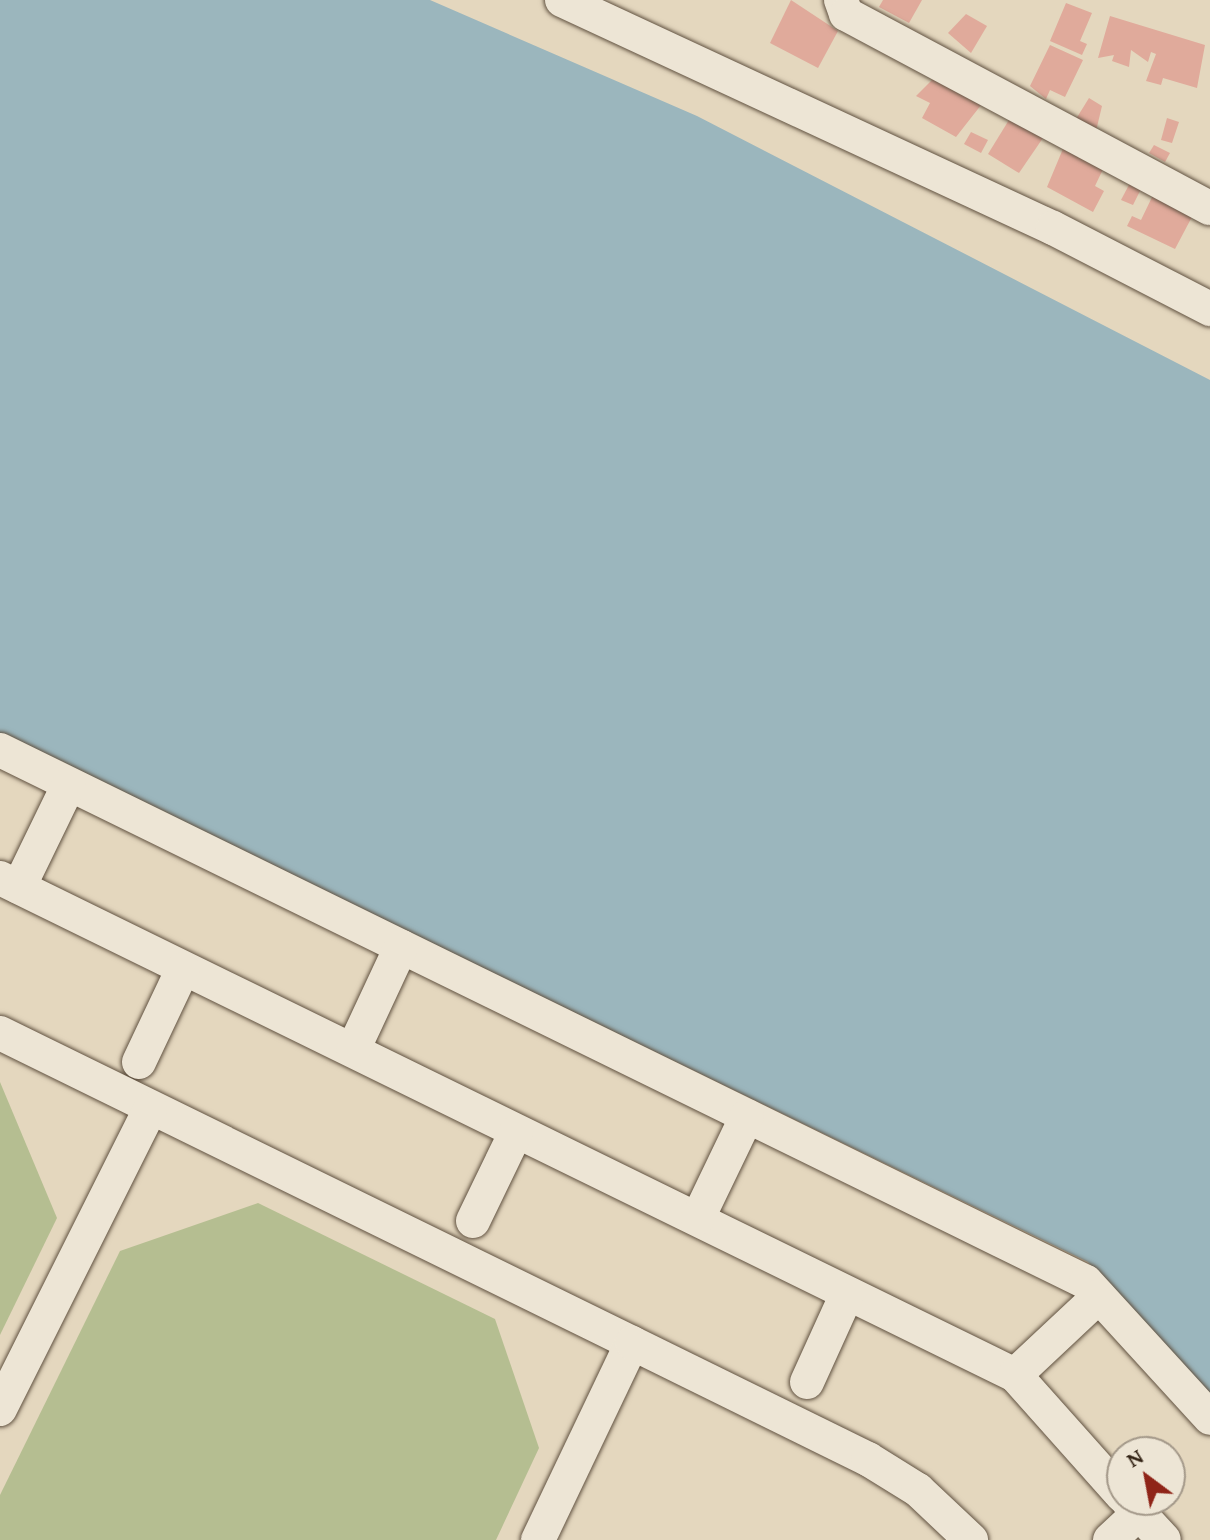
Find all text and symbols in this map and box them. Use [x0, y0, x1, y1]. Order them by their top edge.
north arrow [1106, 1436, 1186, 1516]
text: N [1120, 1440, 1149, 1475]

